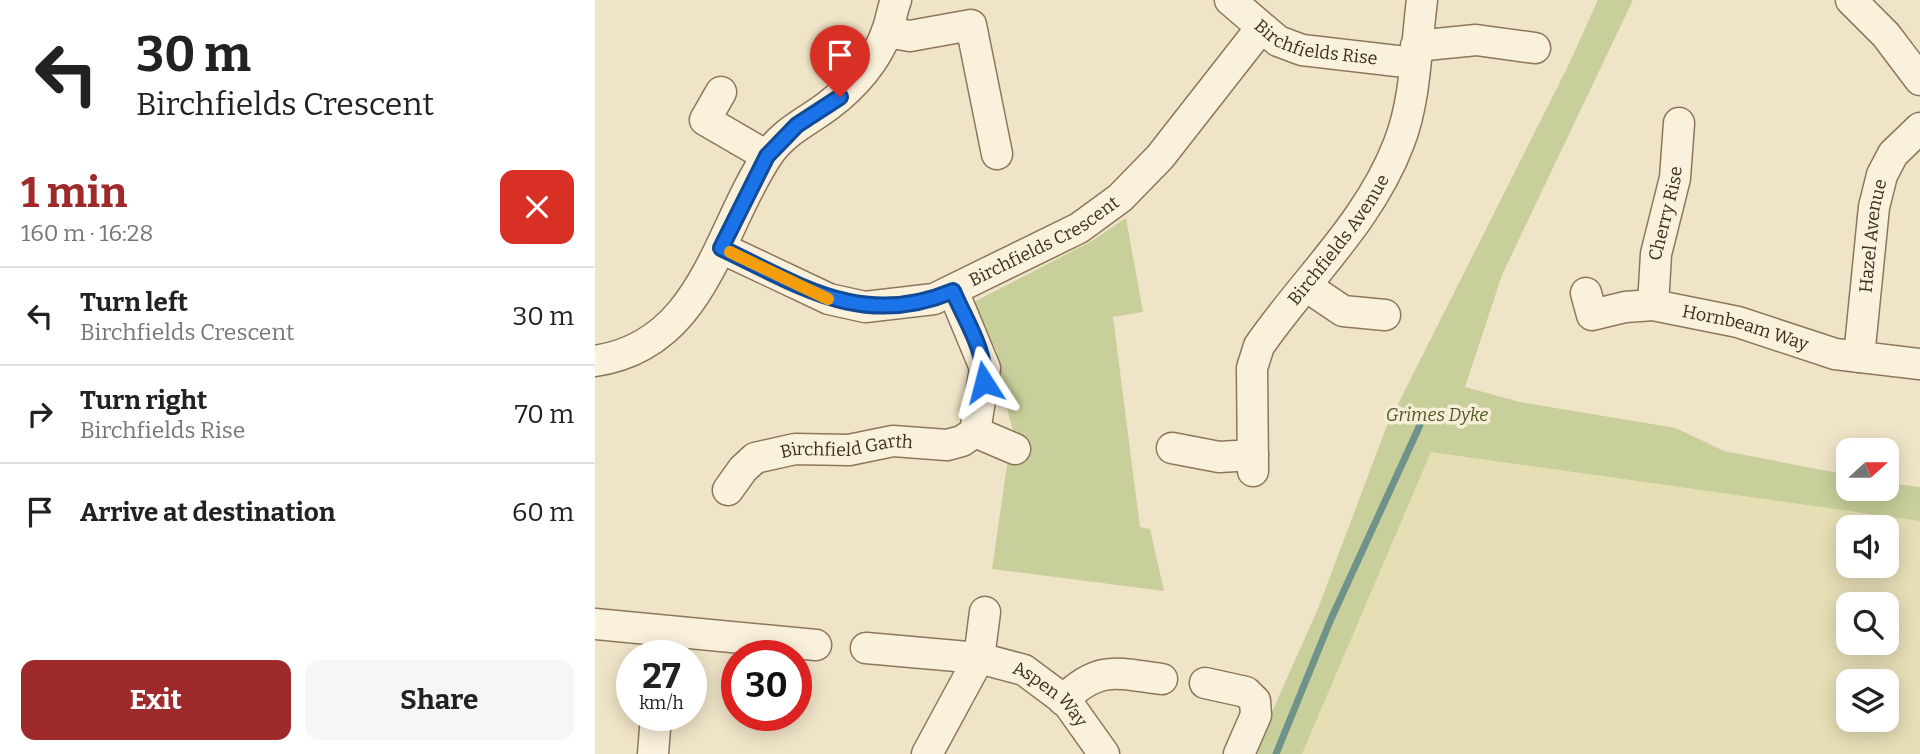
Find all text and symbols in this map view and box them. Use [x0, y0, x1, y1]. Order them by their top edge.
street label: Birchfields Rise [1250, 15, 1379, 70]
text: 30 m [136, 25, 251, 84]
pin [810, 25, 870, 97]
icon: left [21, 28, 112, 119]
icon: arrive [821, 36, 859, 74]
text: Birchfields Crescent [136, 85, 434, 123]
street label: Cherry Rise [1645, 165, 1687, 261]
text: 1 min [21, 168, 127, 218]
button: close [500, 170, 574, 244]
street label: Birchfields Avenue [1283, 170, 1394, 310]
street label: Hazel Avenue [1854, 177, 1892, 294]
street label: Birchfields Crescent [965, 191, 1124, 291]
text: 160 m · 16:28 [21, 219, 153, 247]
text: Turn left [80, 287, 188, 318]
icon: left [21, 297, 59, 335]
street label: Hornbeam Way [1680, 300, 1812, 356]
text: 30 m [513, 301, 574, 332]
text: Birchfields Crescent [80, 318, 294, 346]
position arrow [947, 345, 1021, 419]
text: Turn right [80, 385, 207, 416]
icon: right [21, 395, 59, 433]
text: 70 m [515, 399, 574, 430]
park label: Grimes Dyke [1386, 404, 1488, 426]
text: Birchfields Rise [80, 416, 245, 444]
street label: Birchfield Garth [778, 430, 914, 463]
north arrow [1836, 438, 1899, 500]
map controls [1836, 438, 1899, 732]
icon: arrive [21, 493, 59, 531]
text: Arrive at destination [80, 497, 335, 528]
text: 60 m [512, 497, 574, 528]
button: sound [1836, 515, 1899, 578]
button: search [1836, 592, 1899, 655]
speed limit sign: 30 [721, 640, 812, 731]
text: 27 [642, 655, 681, 697]
street label: Aspen Way [1011, 657, 1092, 731]
button: Exit [21, 660, 291, 740]
button: Share [305, 660, 574, 740]
button: layers [1836, 669, 1899, 732]
text: km/h [639, 692, 684, 714]

